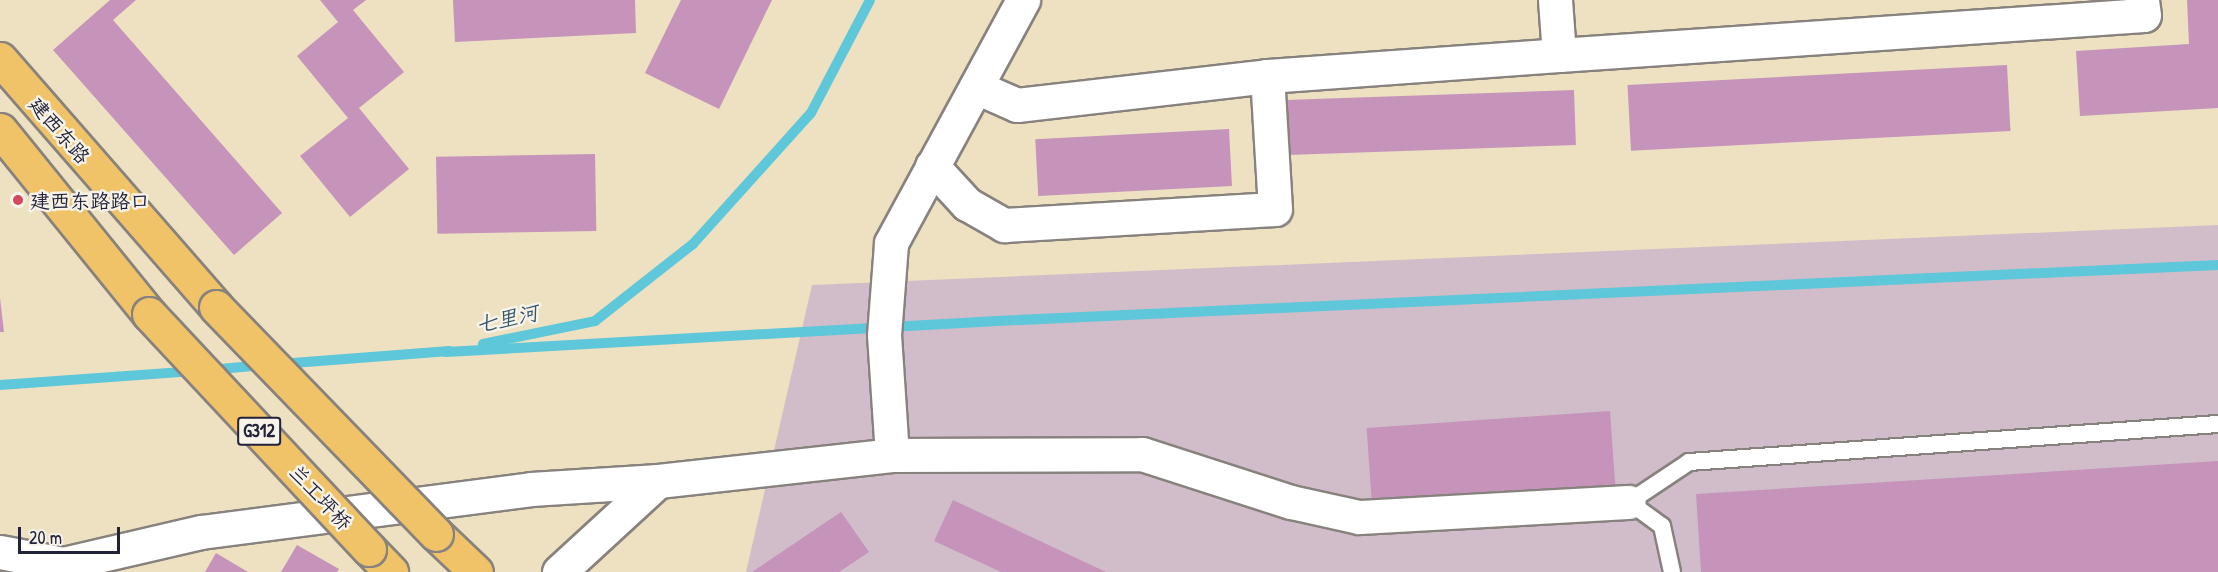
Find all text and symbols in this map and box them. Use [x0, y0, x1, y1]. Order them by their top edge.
street label: 建西东路 [25, 92, 95, 168]
place label: 建西东路路口 [30, 188, 150, 212]
marker: 建西东路路口 [11, 193, 25, 207]
water label: 七里河 [474, 300, 540, 338]
road number: G312 [236, 416, 282, 446]
street label: 兰工坪桥 [285, 460, 357, 534]
scale bar [21, 515, 123, 553]
text: 20 m [29, 525, 62, 550]

